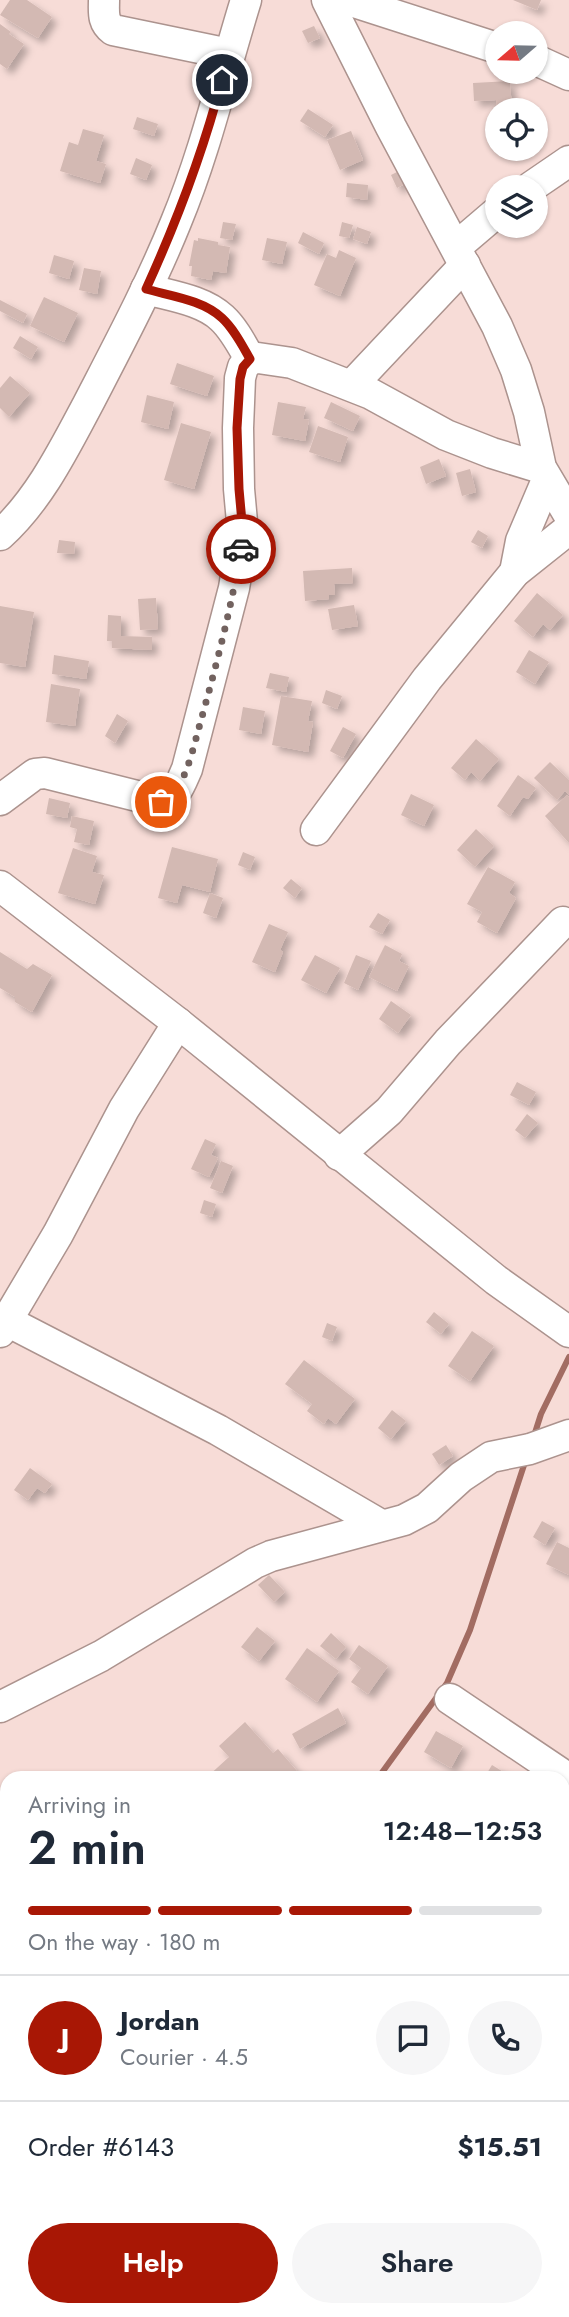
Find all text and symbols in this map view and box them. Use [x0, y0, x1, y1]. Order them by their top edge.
north arrow [485, 21, 548, 84]
map controls [485, 21, 548, 238]
pin [192, 50, 252, 110]
icon: home [203, 61, 241, 99]
button: locate [485, 98, 548, 161]
button: layers [485, 175, 548, 238]
courier [206, 514, 276, 584]
icon: car [222, 530, 260, 568]
pin [131, 772, 191, 832]
icon: bag [142, 783, 180, 821]
text: Arriving in [28, 1788, 131, 1822]
text: 12:48–12:53 [383, 1812, 542, 1850]
text: 2 min [28, 1815, 146, 1881]
text: On the way · 180 m [28, 1925, 220, 1959]
button: chat [376, 2001, 450, 2075]
button: phone [468, 2001, 542, 2075]
text: Jordan [120, 2002, 200, 2040]
text: J [61, 2019, 69, 2057]
text: Courier · 4.5 [120, 2040, 248, 2074]
text: Order #6143 [28, 2128, 174, 2166]
text: $15.51 [457, 2128, 542, 2166]
button: Help [28, 2223, 278, 2303]
button: Share [292, 2223, 542, 2303]

